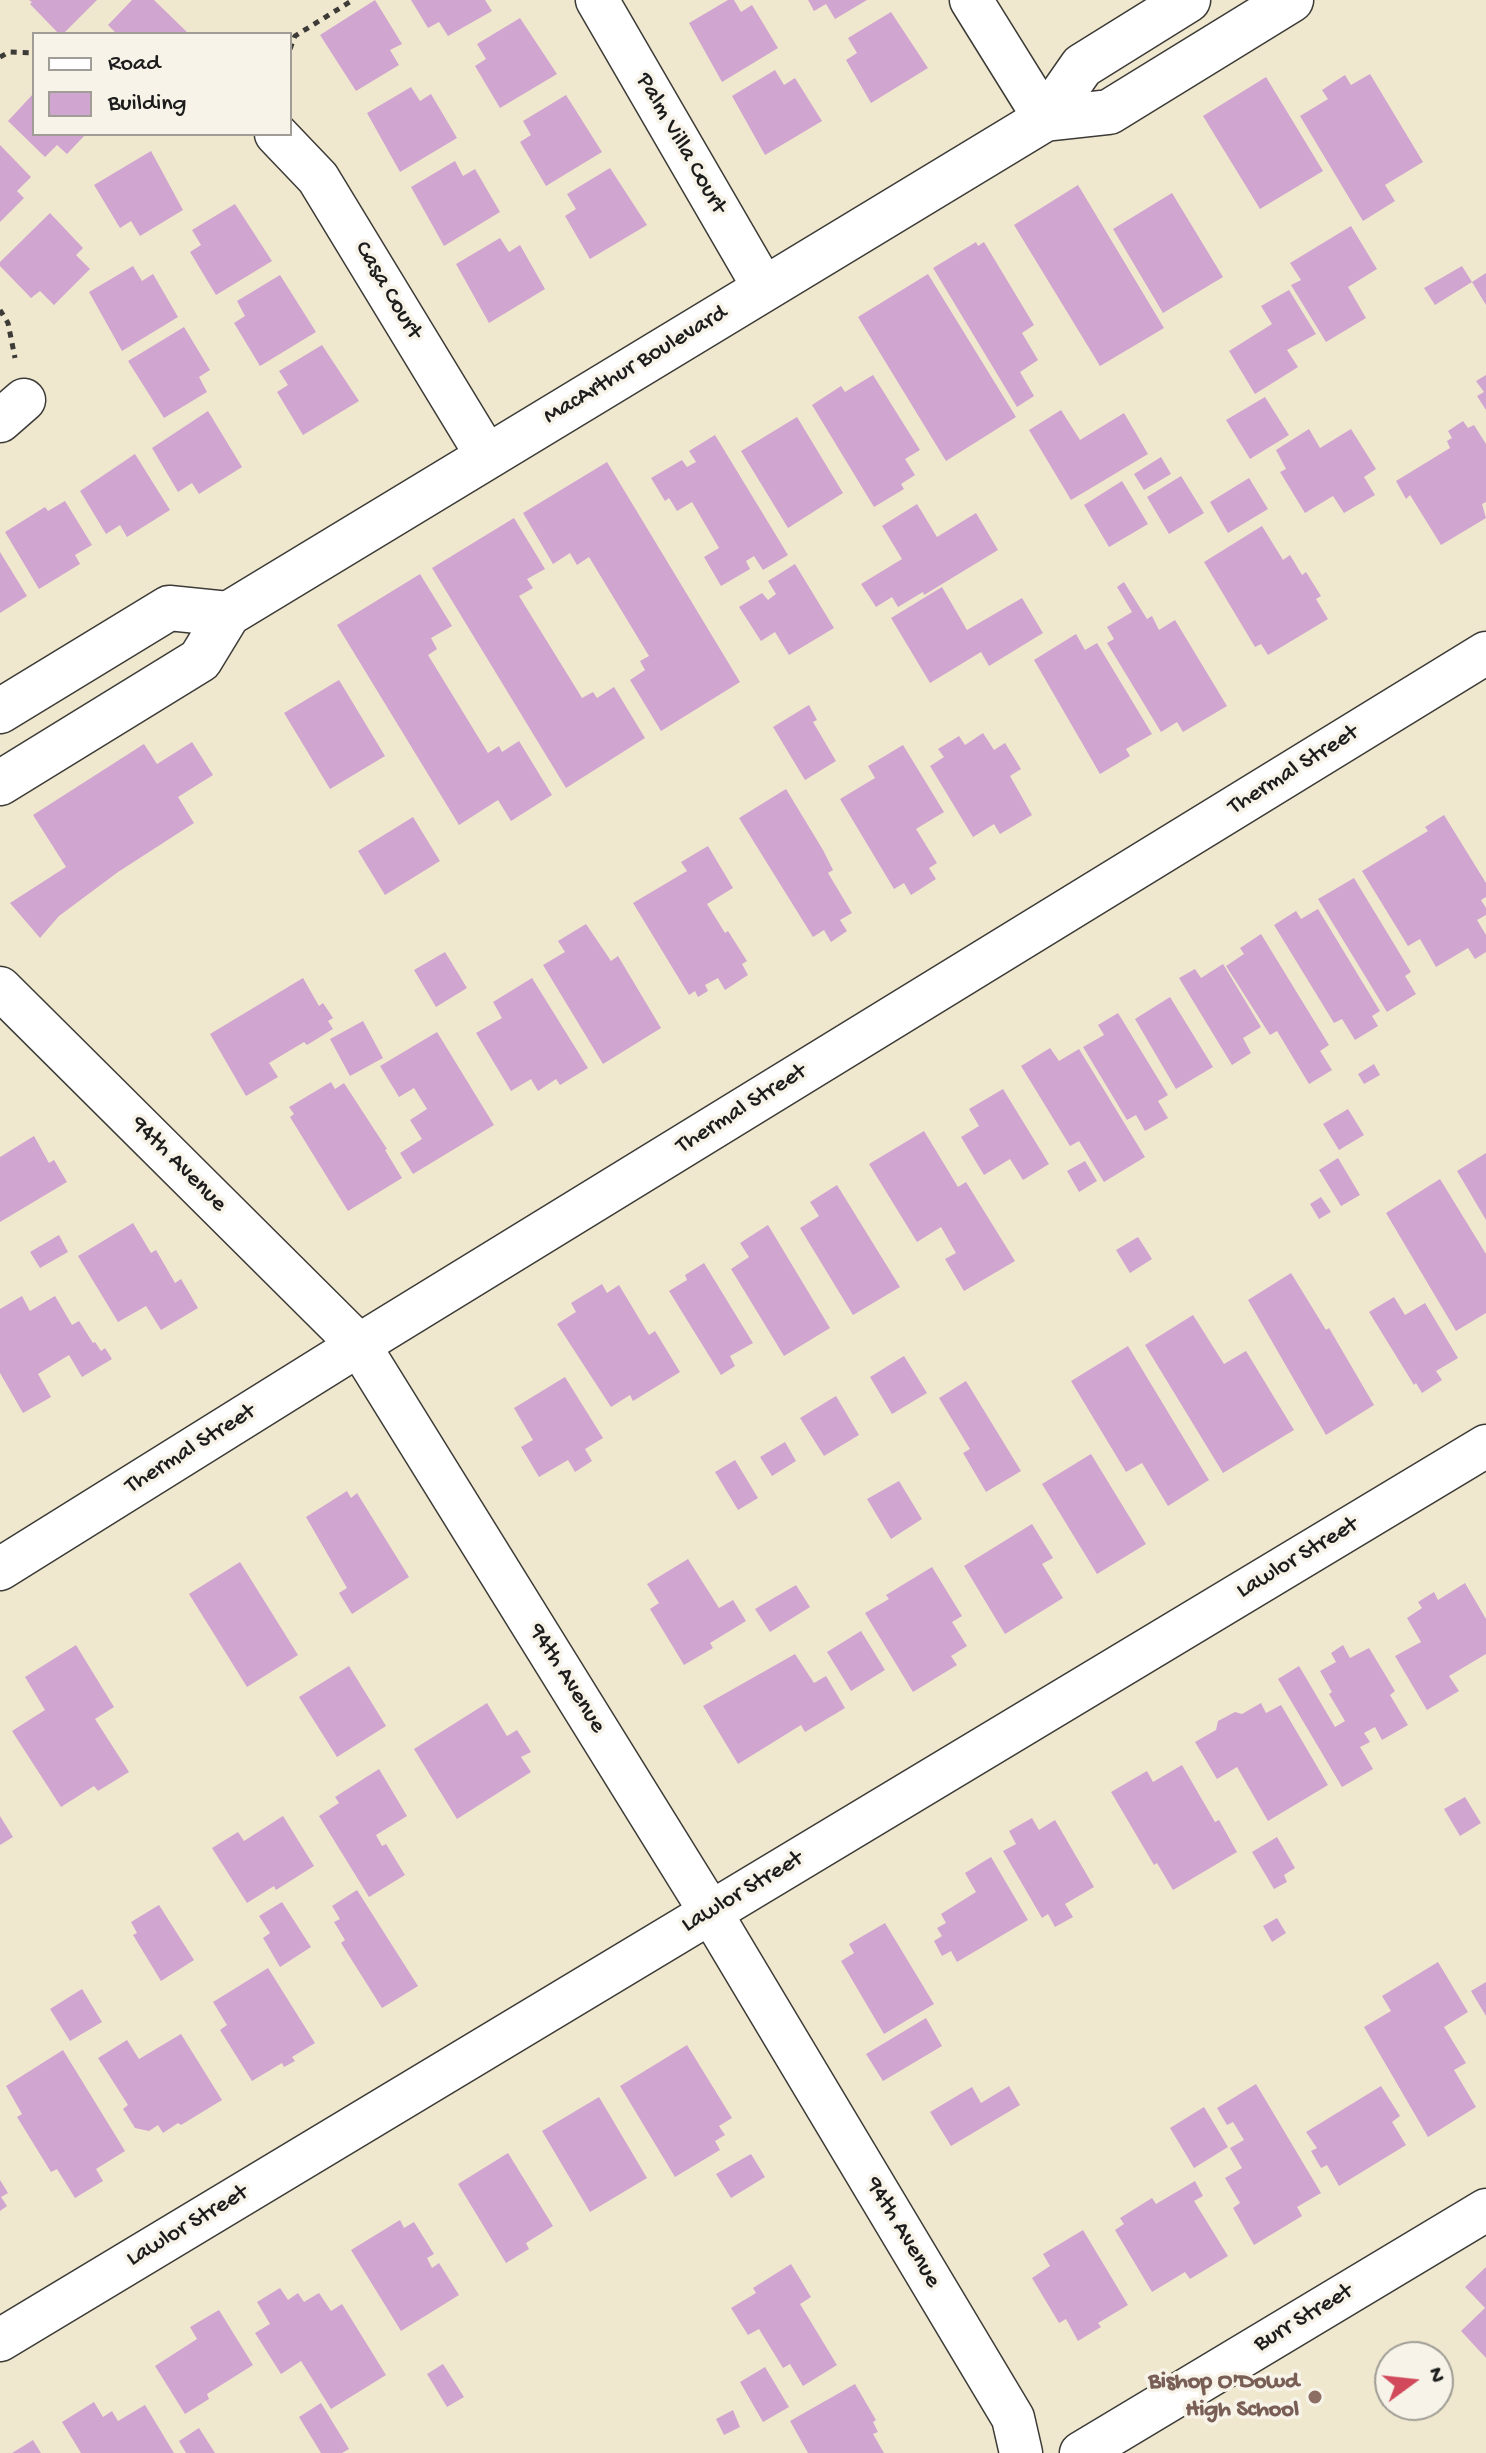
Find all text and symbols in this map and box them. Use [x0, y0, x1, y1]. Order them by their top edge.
legend [32, 32, 292, 136]
text: Road [108, 50, 160, 79]
street label: Palm Villa Court [628, 69, 732, 219]
text: Building [108, 90, 186, 119]
street label: Casa Court [347, 237, 427, 345]
street label: MacArthur Boulevard [539, 300, 733, 432]
street label: Thermal Street [1223, 719, 1365, 823]
street label: Thermal Street [671, 1058, 813, 1162]
street label: 94th Avenue [124, 1111, 232, 1219]
street label: Thermal Street [120, 1398, 262, 1502]
street label: Lawlor Street [1232, 1511, 1364, 1607]
street label: 94th Avenue [521, 1619, 611, 1739]
street label: Lawlor Street [677, 1845, 809, 1941]
street label: 94th Avenue [858, 2172, 946, 2294]
street label: Lawlor Street [122, 2179, 254, 2275]
street label: Burr Street [1249, 2278, 1359, 2360]
north arrow [1374, 2341, 1454, 2421]
text: N [1421, 2365, 1450, 2386]
place label: Bishop O'Dowd High School [1149, 2369, 1299, 2425]
marker: Bishop O'Dowd High School [1306, 2388, 1324, 2406]

